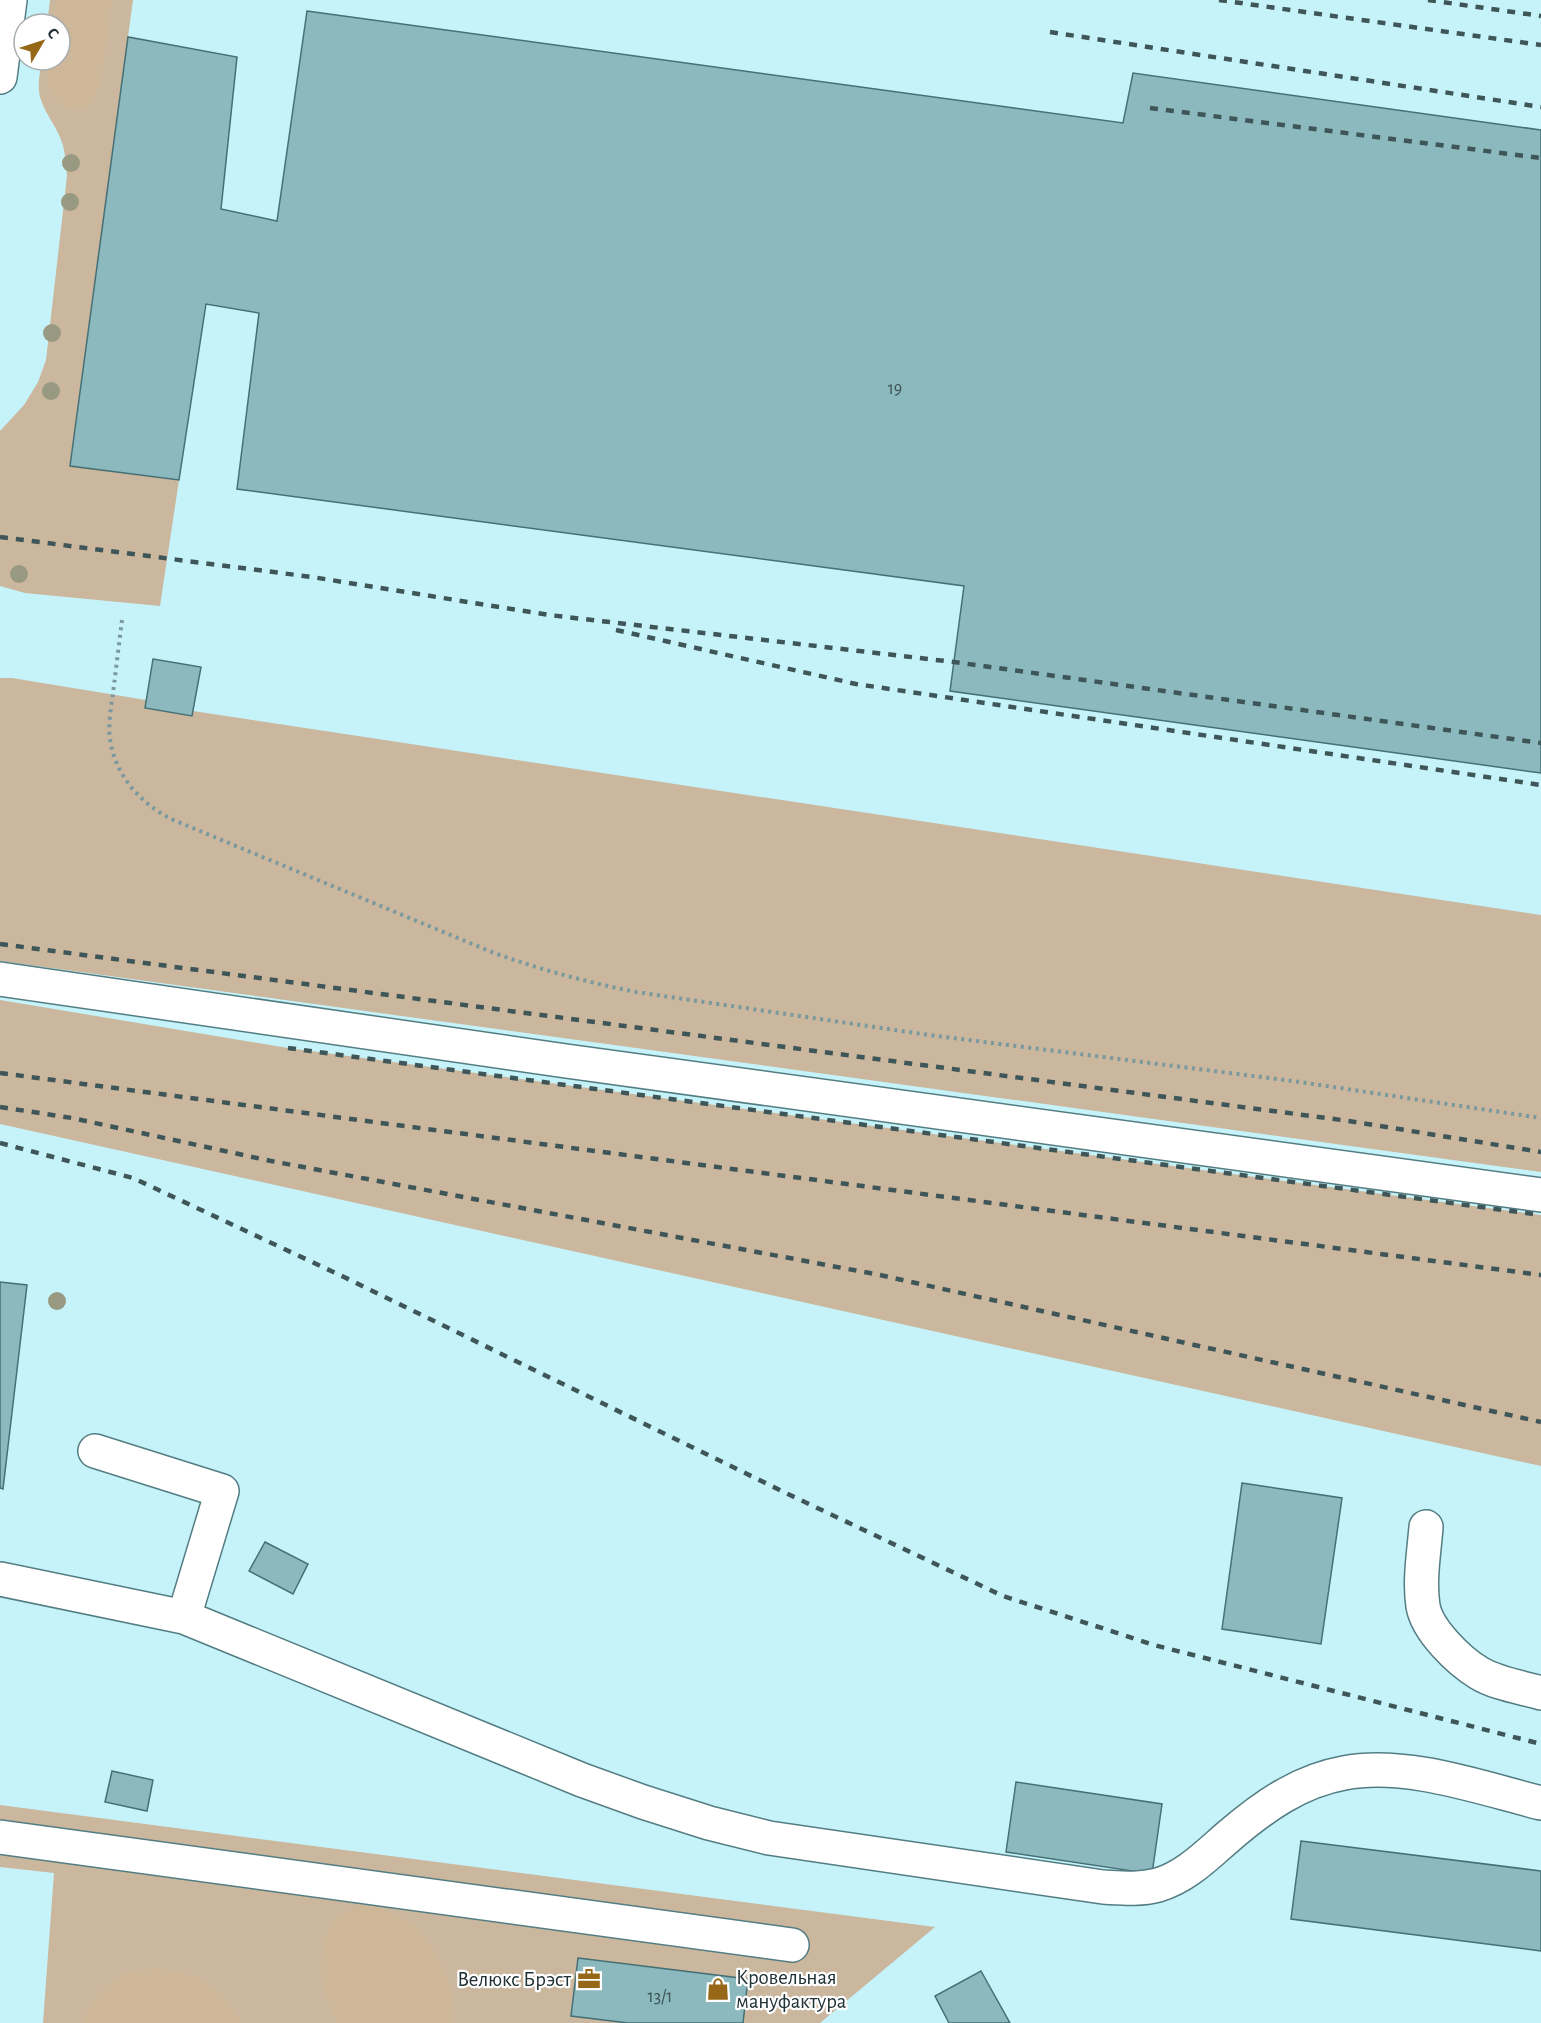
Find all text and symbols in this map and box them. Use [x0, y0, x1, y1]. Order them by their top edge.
north arrow [12, 12, 72, 72]
text: С [44, 25, 62, 42]
house number: 19 [888, 380, 902, 398]
office icon: Велюкс Брэст [576, 1966, 602, 1992]
place label: Кровельная мануфактура [736, 1967, 847, 2012]
place label: Велюкс Брэст [457, 1969, 571, 1990]
shop icon: Кровельная мануфактура [705, 1976, 731, 2002]
house number: 13/1 [648, 1988, 672, 2006]

